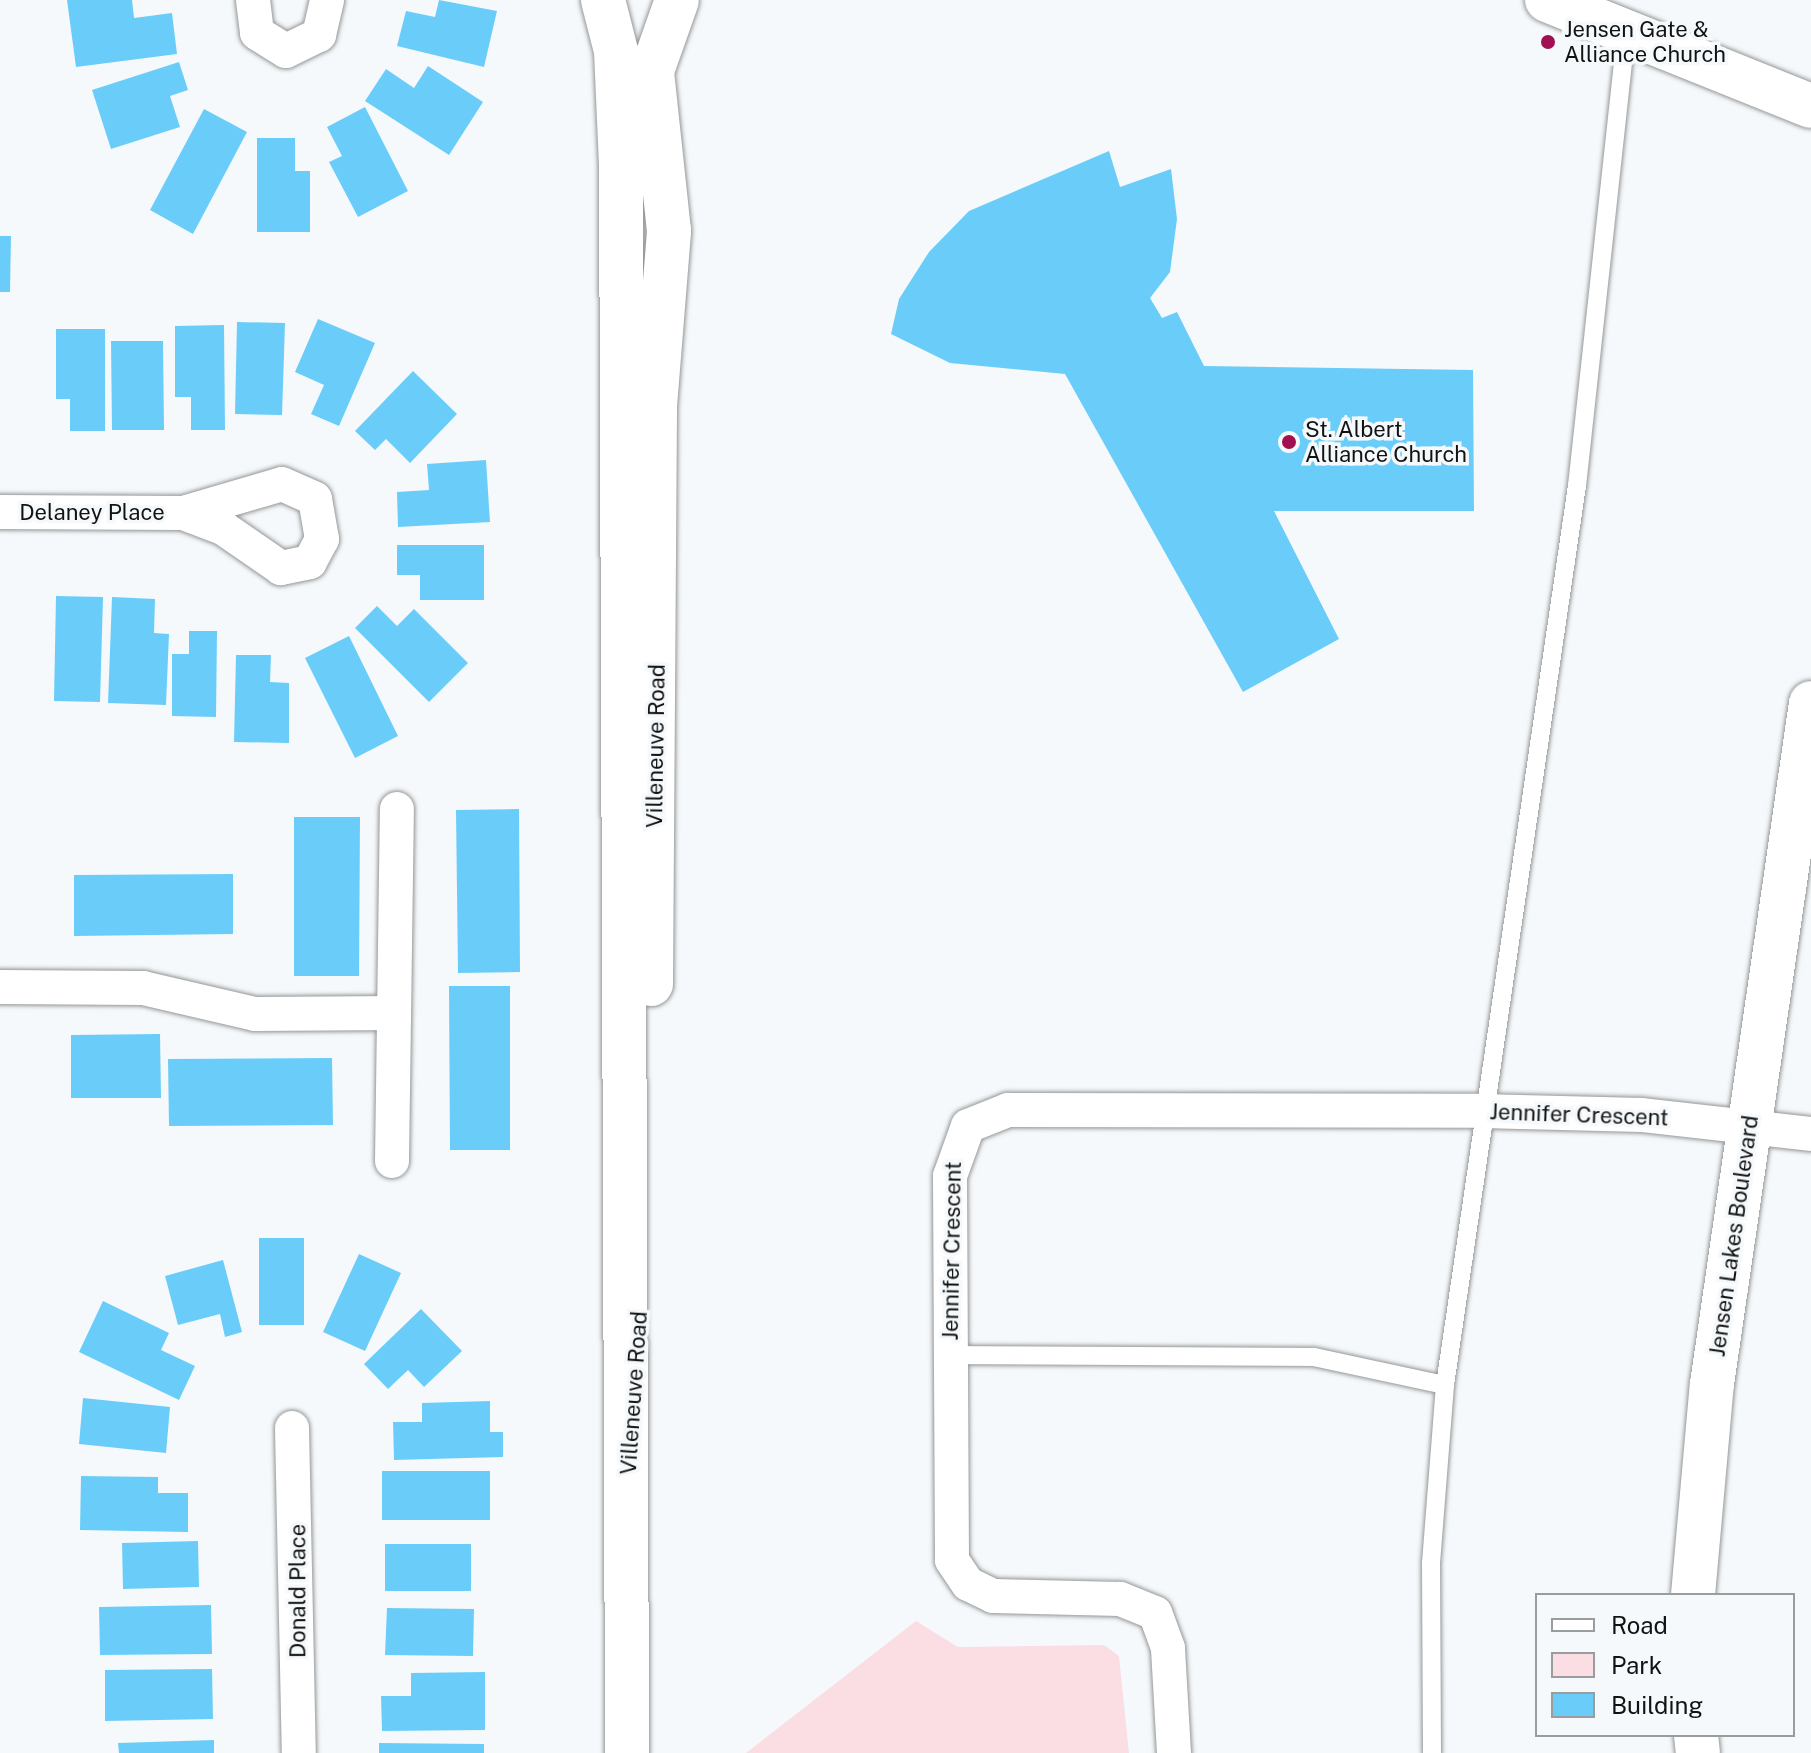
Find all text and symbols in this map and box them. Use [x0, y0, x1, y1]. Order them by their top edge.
place label: Jensen Gate & Alliance Church [1564, 16, 1726, 68]
marker: Jensen Gate & Alliance Church [1539, 33, 1557, 51]
place label: St. Albert Alliance Church [1305, 416, 1467, 468]
marker: St. Albert Alliance Church [1280, 433, 1298, 451]
street label: Delaney Place [19, 500, 165, 526]
street label: Villeneuve Road [641, 664, 671, 828]
street label: Jennifer Crescent [1489, 1099, 1669, 1131]
street label: Jensen Lakes Boulevard [1704, 1114, 1764, 1358]
street label: Jennifer Crescent [937, 1161, 967, 1341]
street label: Villeneuve Road [615, 1310, 653, 1476]
street label: Donald Place [285, 1524, 311, 1658]
legend [1535, 1593, 1795, 1737]
text: Road [1611, 1611, 1668, 1639]
text: Park [1611, 1651, 1662, 1679]
text: Building [1611, 1691, 1703, 1719]

